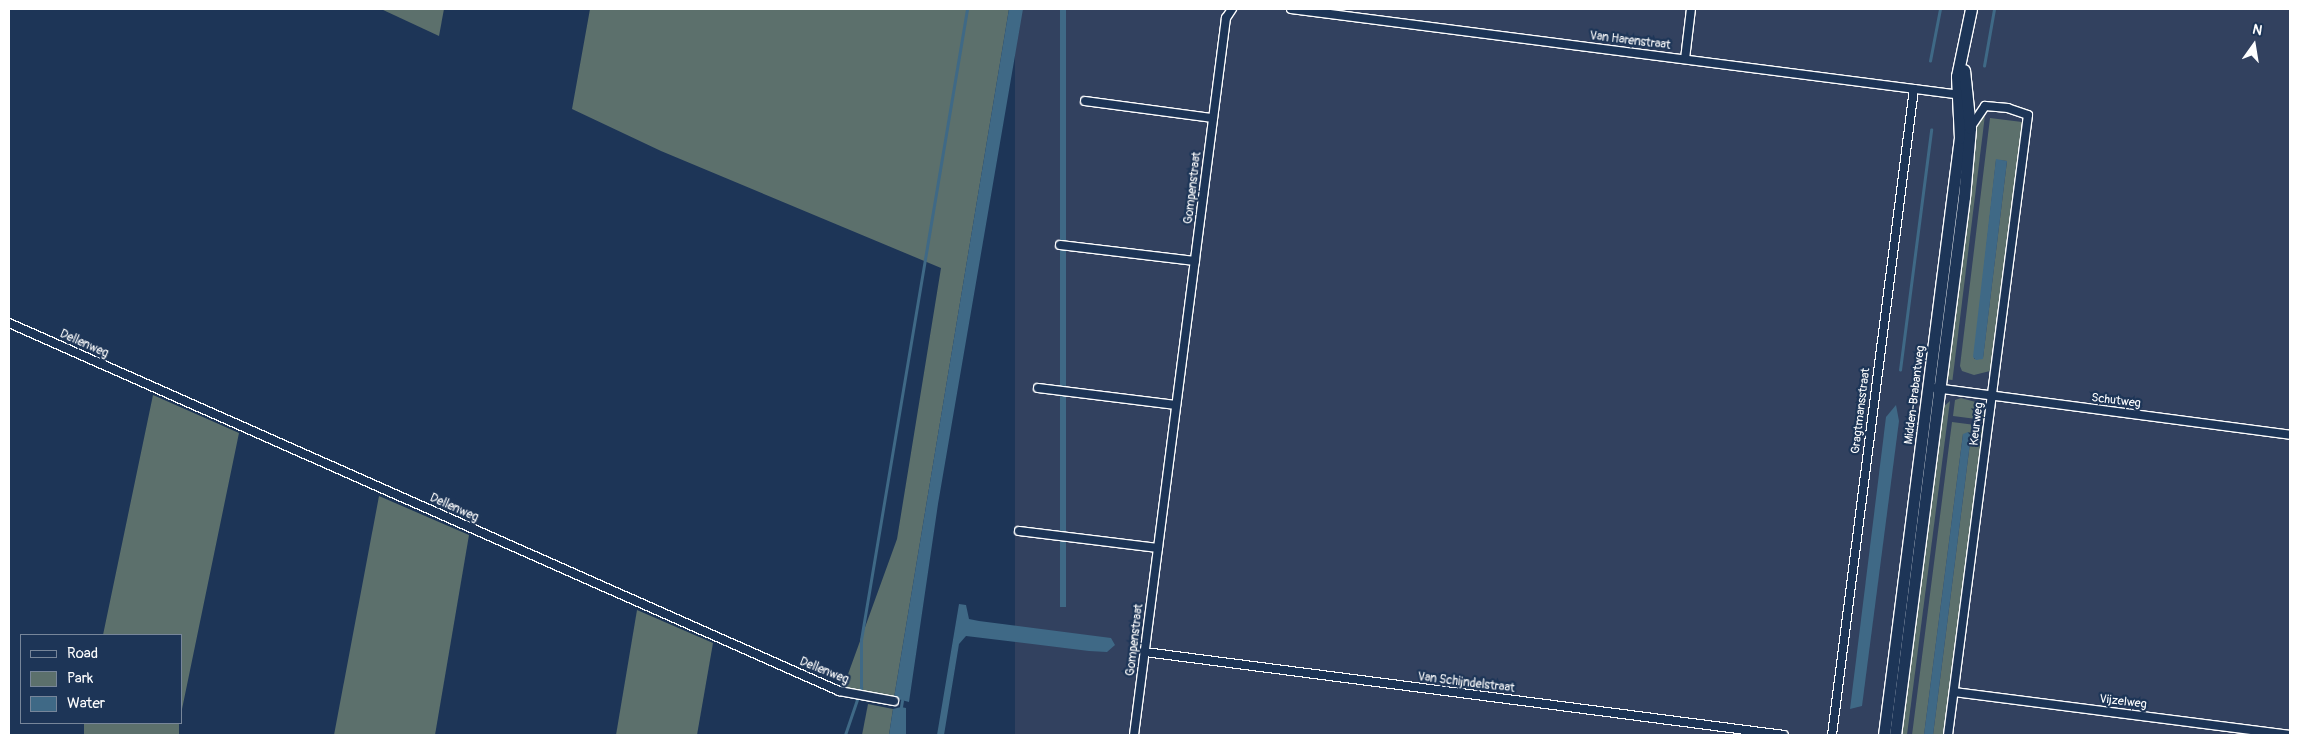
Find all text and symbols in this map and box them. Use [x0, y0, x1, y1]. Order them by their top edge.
north arrow [2229, 20, 2279, 70]
text: N [2251, 21, 2264, 39]
street label: Van Harenstraat [1589, 29, 1671, 53]
street label: Gompenstraat [1181, 151, 1205, 225]
street label: Dellenweg [57, 327, 111, 361]
street label: Midden-Brabantweg [1902, 345, 1928, 445]
street label: Gragtmansstraat [1849, 367, 1873, 455]
street label: Schutweg [2090, 391, 2142, 411]
street label: Keurweg [1967, 402, 1987, 446]
street label: Dellenweg [427, 491, 481, 525]
street label: Gompenstraat [1123, 603, 1147, 677]
legend [20, 634, 182, 724]
text: Road [67, 644, 98, 663]
street label: Dellenweg [797, 655, 851, 687]
text: Park [67, 669, 93, 688]
street label: Van Schijndelstraat [1417, 670, 1515, 696]
street label: Vijzelweg [2099, 692, 2147, 712]
text: Water [67, 694, 105, 713]

